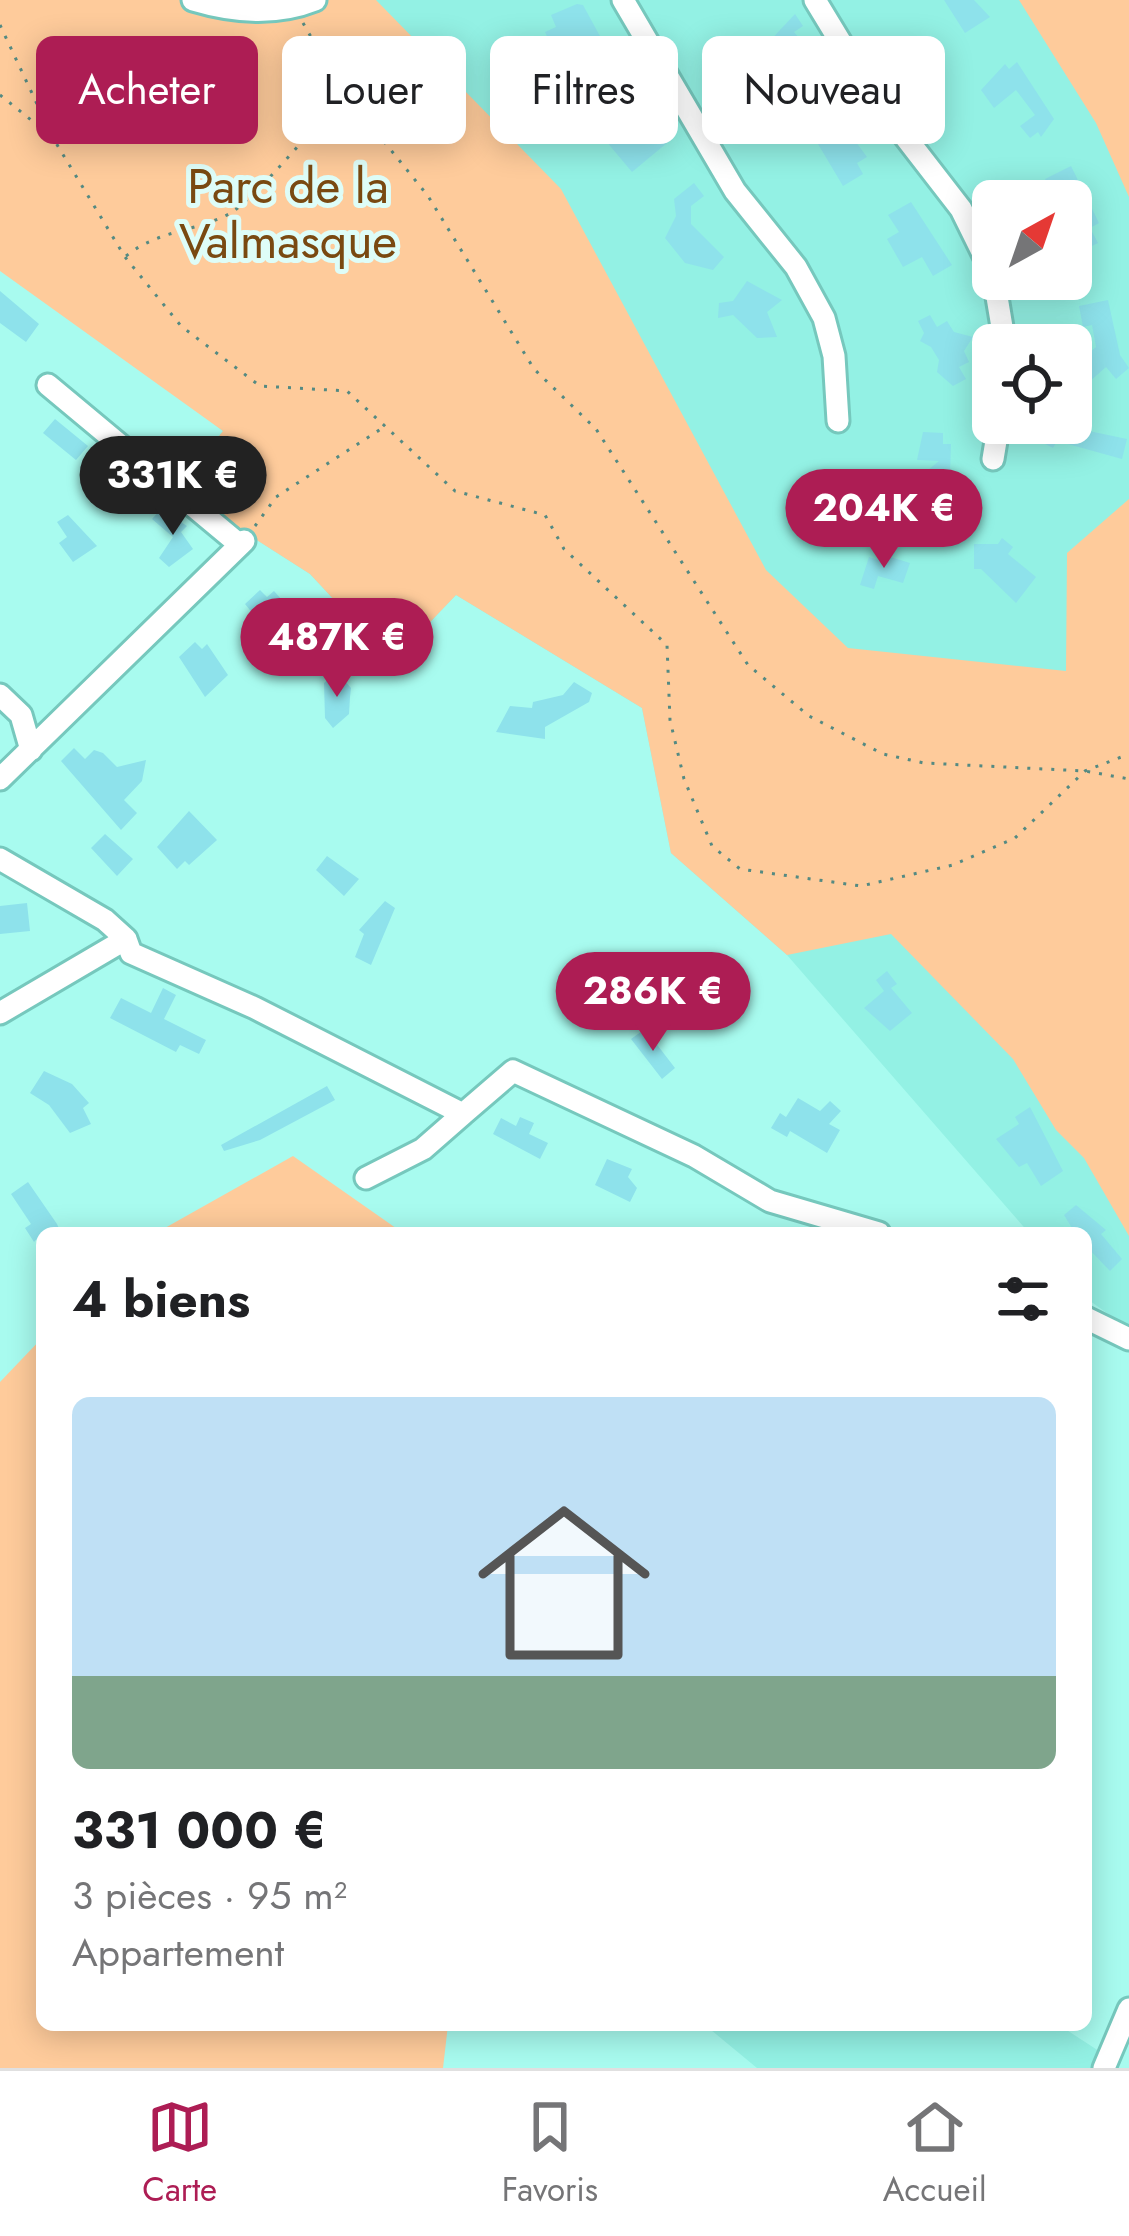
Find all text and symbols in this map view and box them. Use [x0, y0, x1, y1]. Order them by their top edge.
chip: Acheter [36, 36, 258, 144]
chip: Louer [282, 36, 466, 144]
chip: Filtres [490, 36, 678, 144]
chip: Nouveau [702, 36, 945, 144]
park label: Parc de la Valmasque [179, 152, 397, 276]
north arrow [972, 180, 1092, 300]
map controls [972, 180, 1092, 444]
button: locate [972, 324, 1092, 444]
pin: 331K € [75, 436, 271, 538]
text: 331K € [107, 446, 239, 503]
pin: 204K € [786, 469, 982, 571]
text: 204K € [812, 479, 956, 536]
pin: 487K € [239, 598, 435, 700]
text: 487K € [267, 608, 407, 665]
pin: 286K € [555, 952, 751, 1054]
text: 286K € [583, 962, 723, 1019]
text: 4 biens [72, 1262, 250, 1336]
icon: filters [990, 1266, 1056, 1332]
icon: home [456, 1475, 672, 1691]
text: 331 000 € [72, 1793, 327, 1867]
text: 3 pièces · 95 m² [72, 1867, 347, 1924]
text: Appartement [72, 1924, 284, 1981]
tab: Carte [142, 2094, 217, 2213]
tab: Favoris [502, 2094, 598, 2213]
tab: Accueil [883, 2094, 987, 2213]

